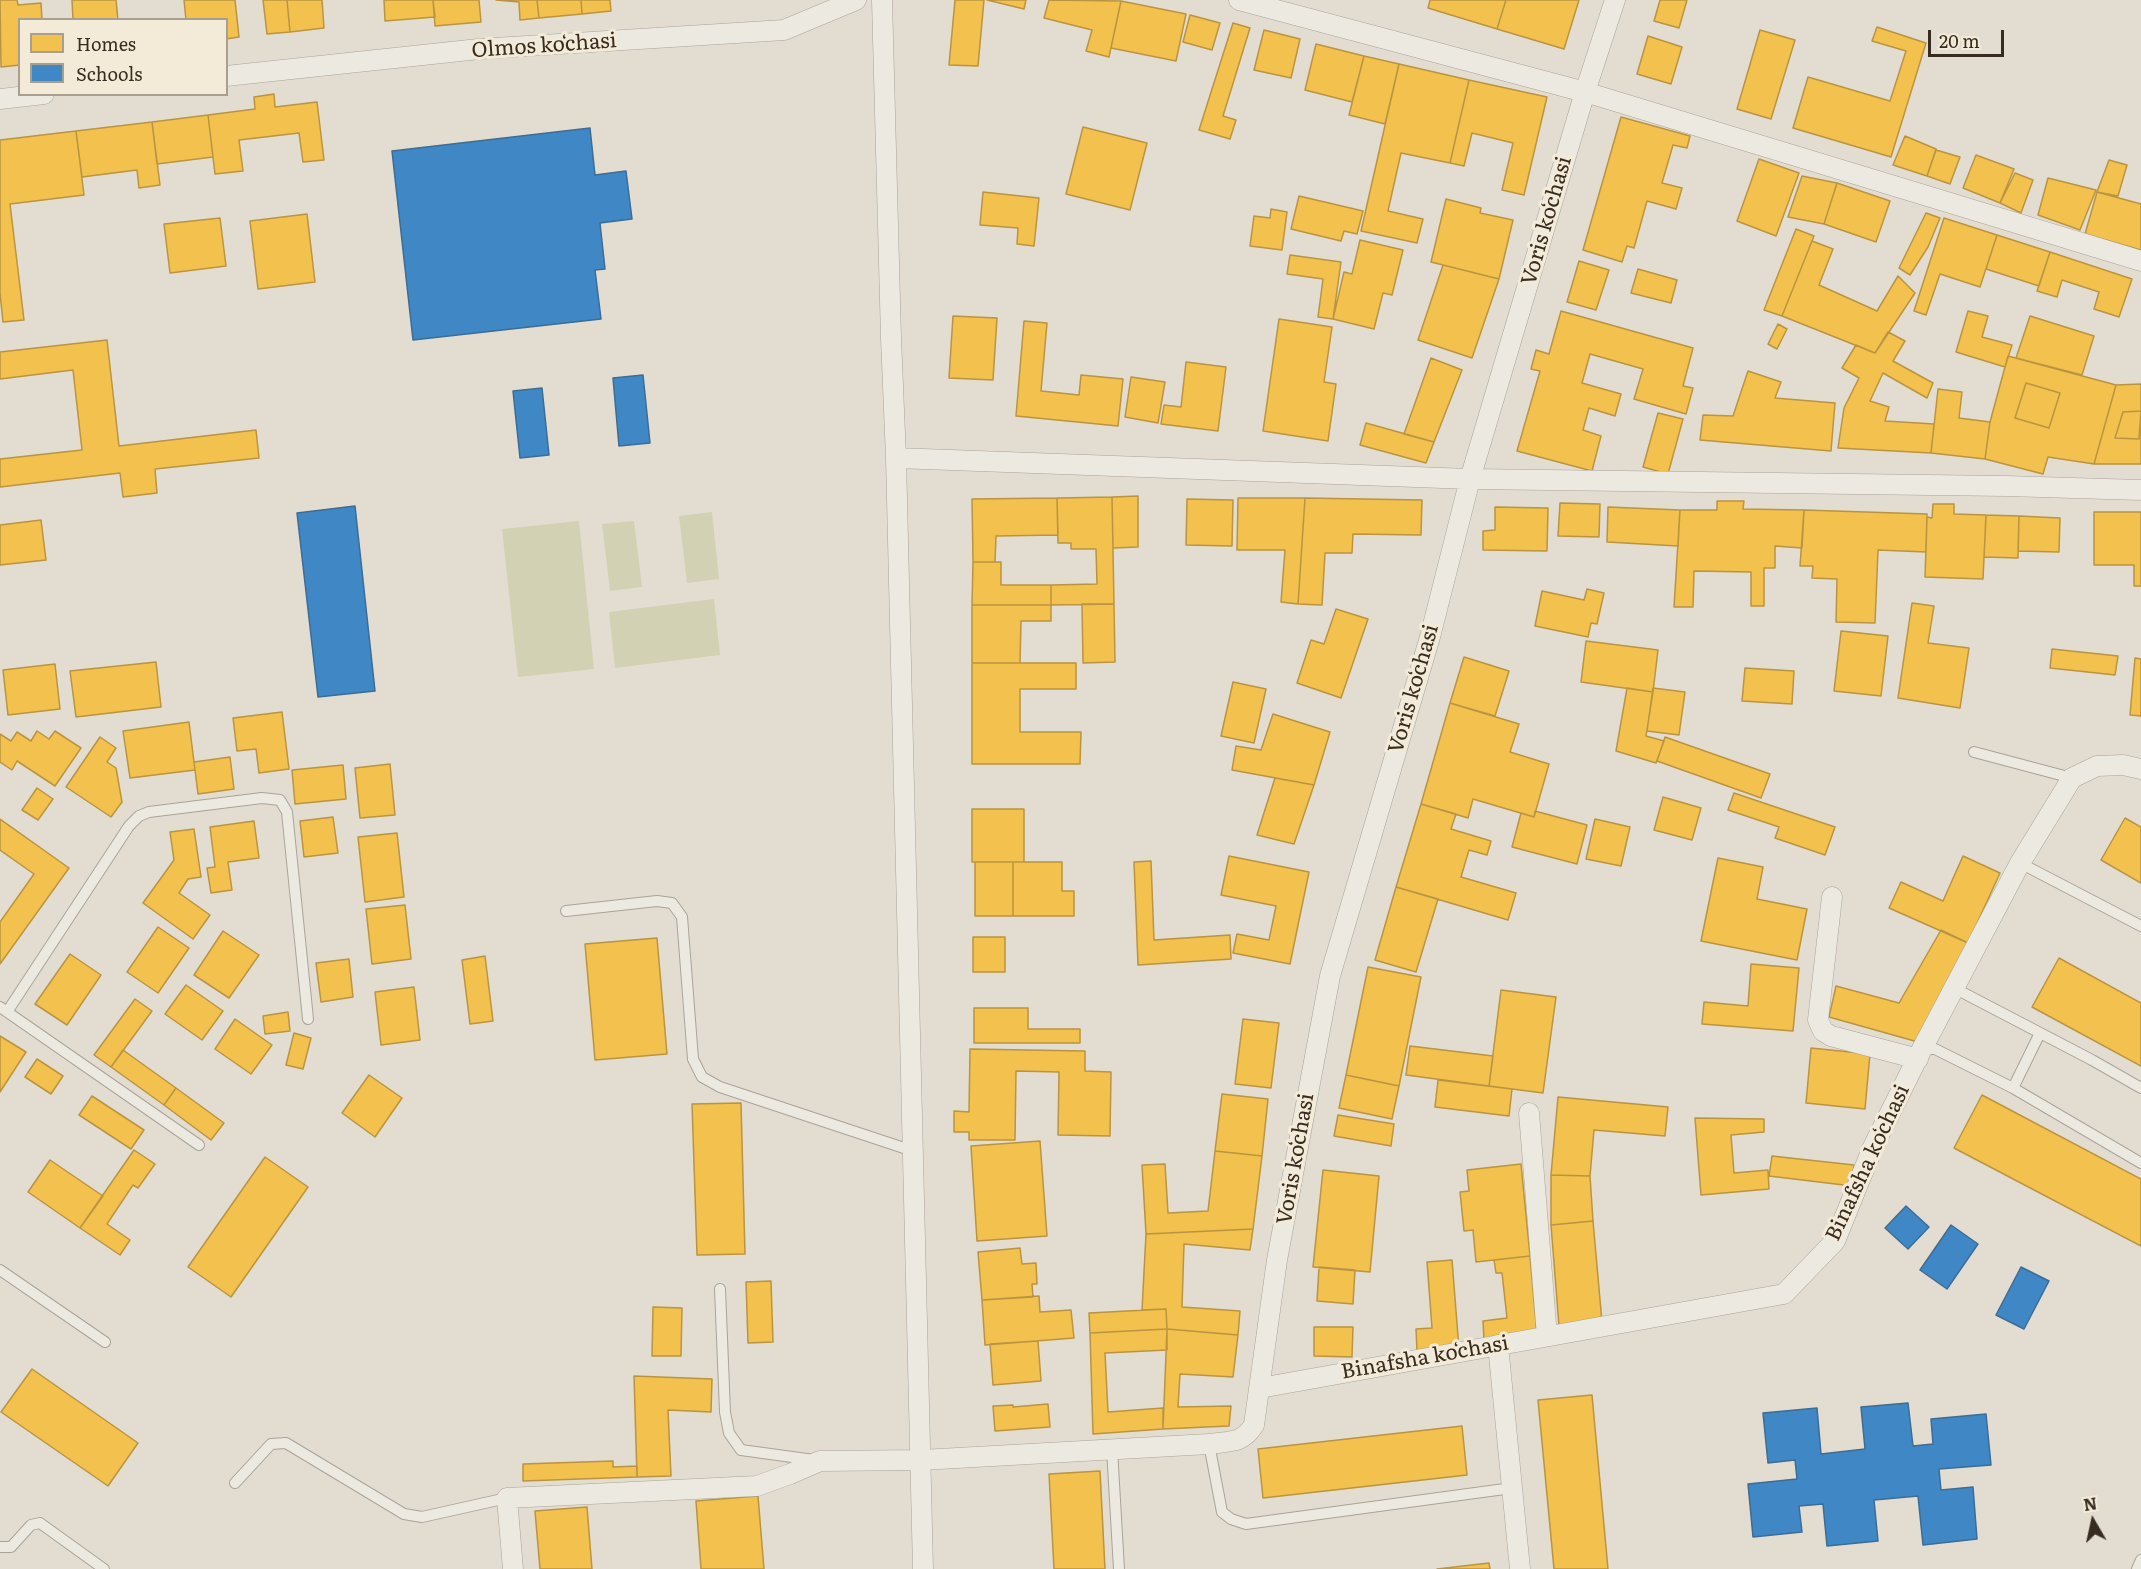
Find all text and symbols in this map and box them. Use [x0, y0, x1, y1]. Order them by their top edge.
legend [18, 18, 228, 96]
scale bar [1931, 18, 2008, 56]
text: 20 m [1939, 27, 1980, 54]
street label: Olmos koʻchasi [471, 28, 617, 64]
text: Homes [76, 30, 136, 57]
text: Schools [76, 60, 142, 87]
street label: Voris koʻchasi [1517, 154, 1577, 288]
street label: Voris koʻchasi [1384, 622, 1444, 756]
street label: Binafsha koʻchasi [1821, 1081, 1915, 1245]
street label: Voris koʻchasi [1272, 1091, 1320, 1227]
street label: Binafsha koʻchasi [1339, 1331, 1511, 1385]
text: N [2082, 1490, 2099, 1516]
north arrow [2063, 1491, 2123, 1551]

